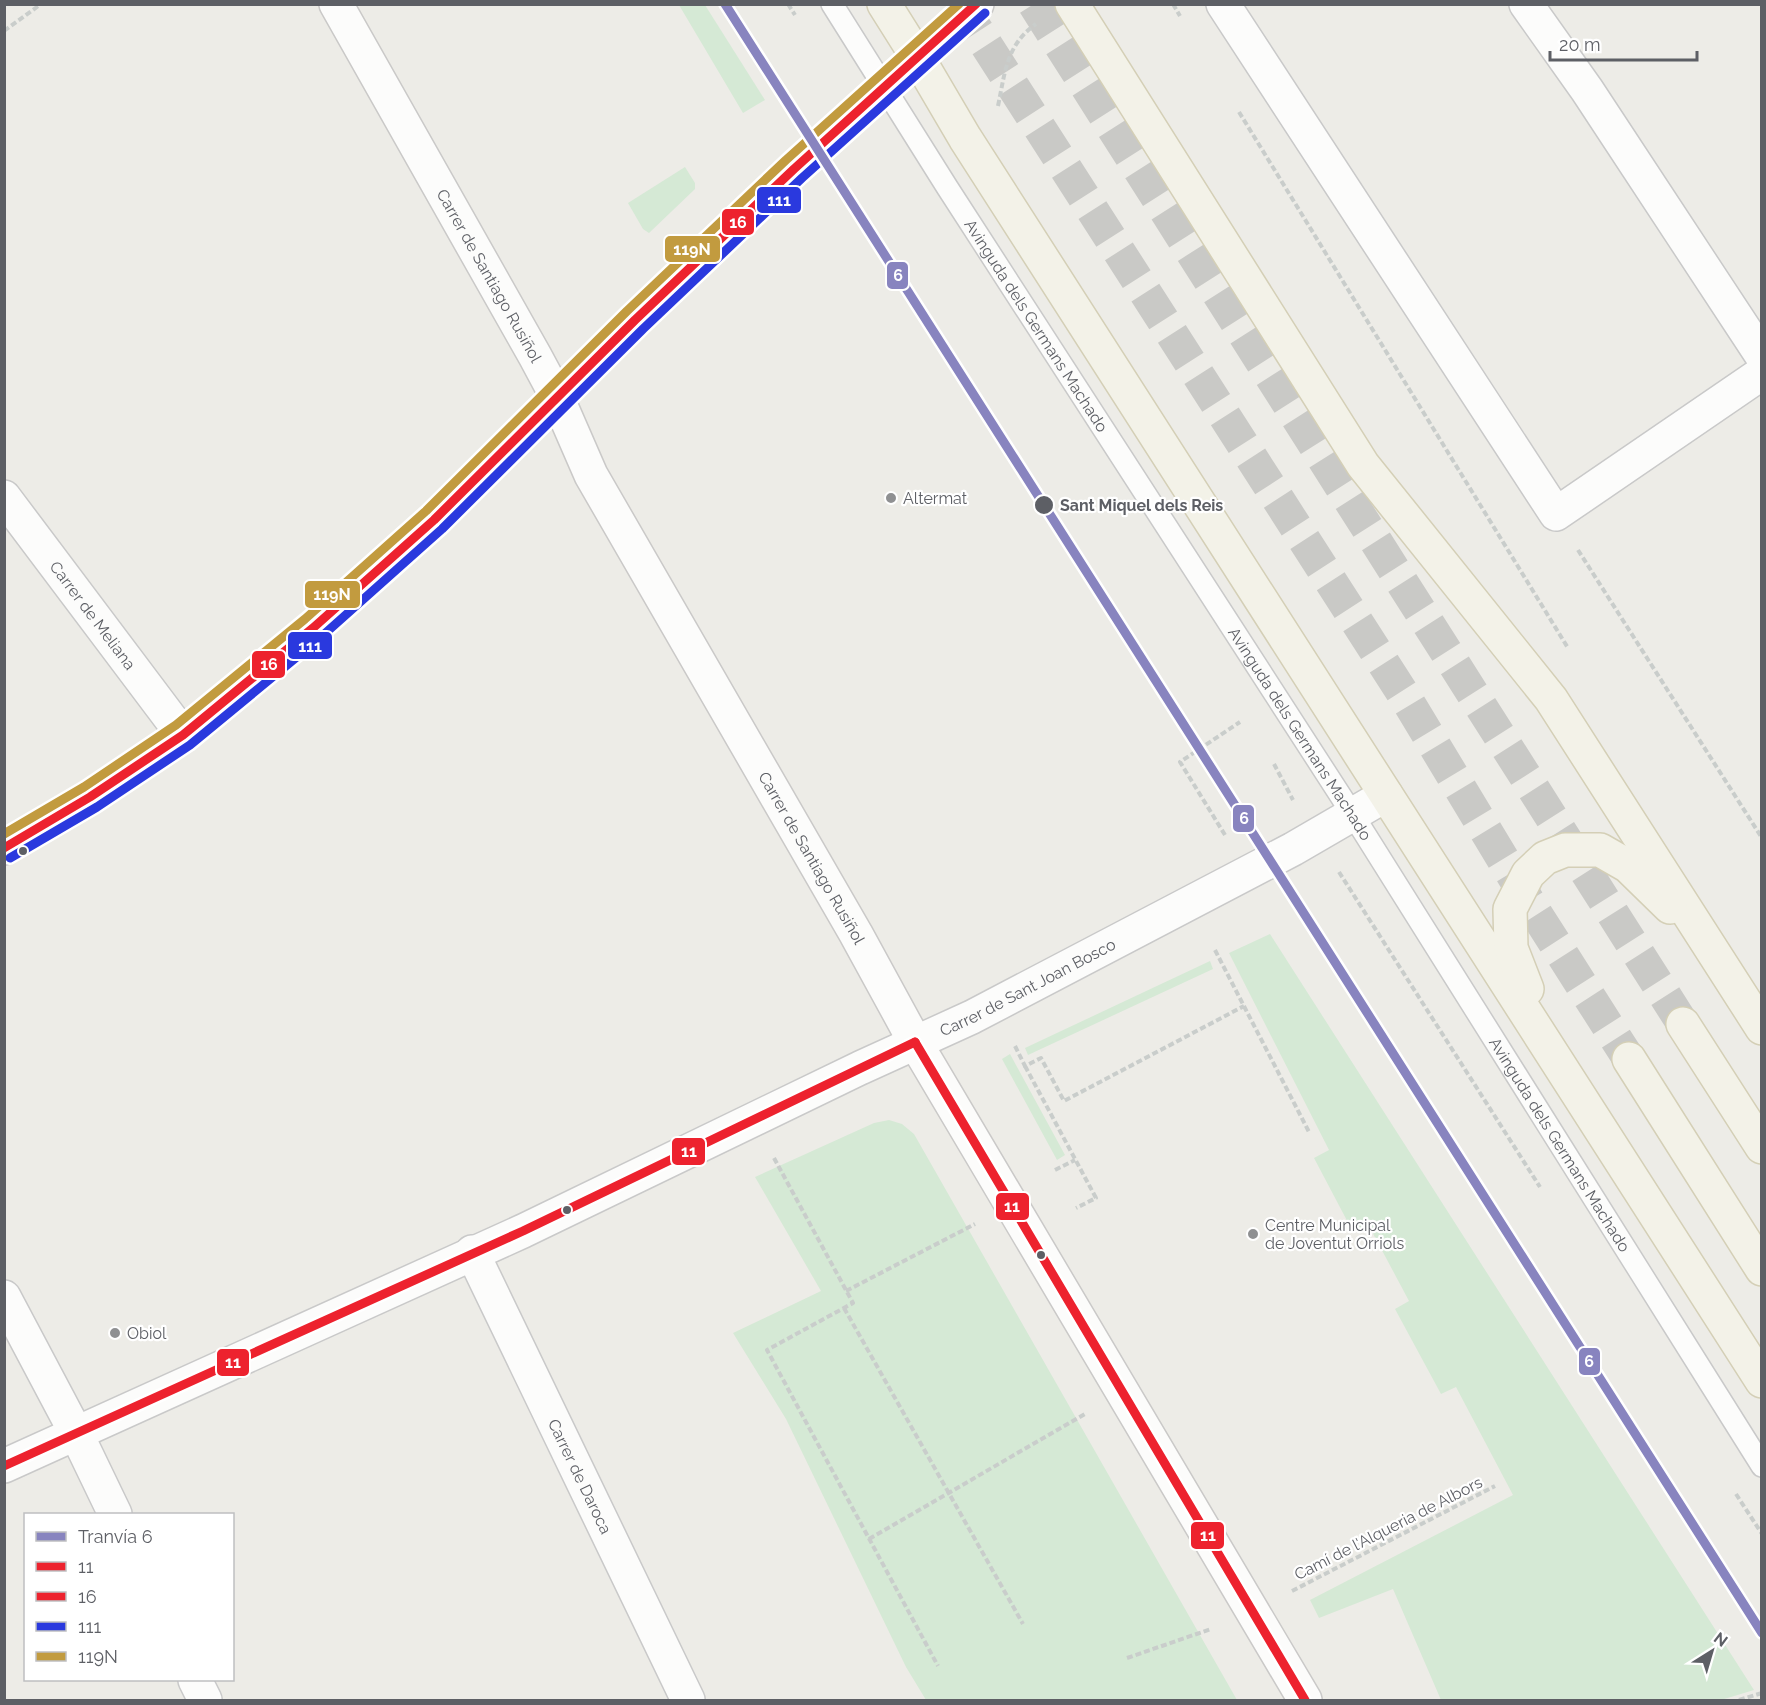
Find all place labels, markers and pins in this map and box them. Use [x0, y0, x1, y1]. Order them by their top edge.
place label: Altermat [903, 489, 968, 508]
marker: Altermat [884, 491, 898, 505]
marker: Sant Miquel dels Reis [1033, 494, 1055, 516]
place label: Sant Miquel dels Reis [1060, 496, 1223, 515]
unlabelled marker [17, 845, 29, 857]
unlabelled marker [561, 1204, 573, 1216]
place label: Centre Municipal de Joventut Orriols [1265, 1216, 1405, 1253]
marker: Centre Municipal de Joventut Orriols [1246, 1227, 1260, 1241]
unlabelled marker [1035, 1249, 1047, 1261]
place label: Obiol [127, 1324, 167, 1343]
marker: Obiol [108, 1326, 122, 1340]

